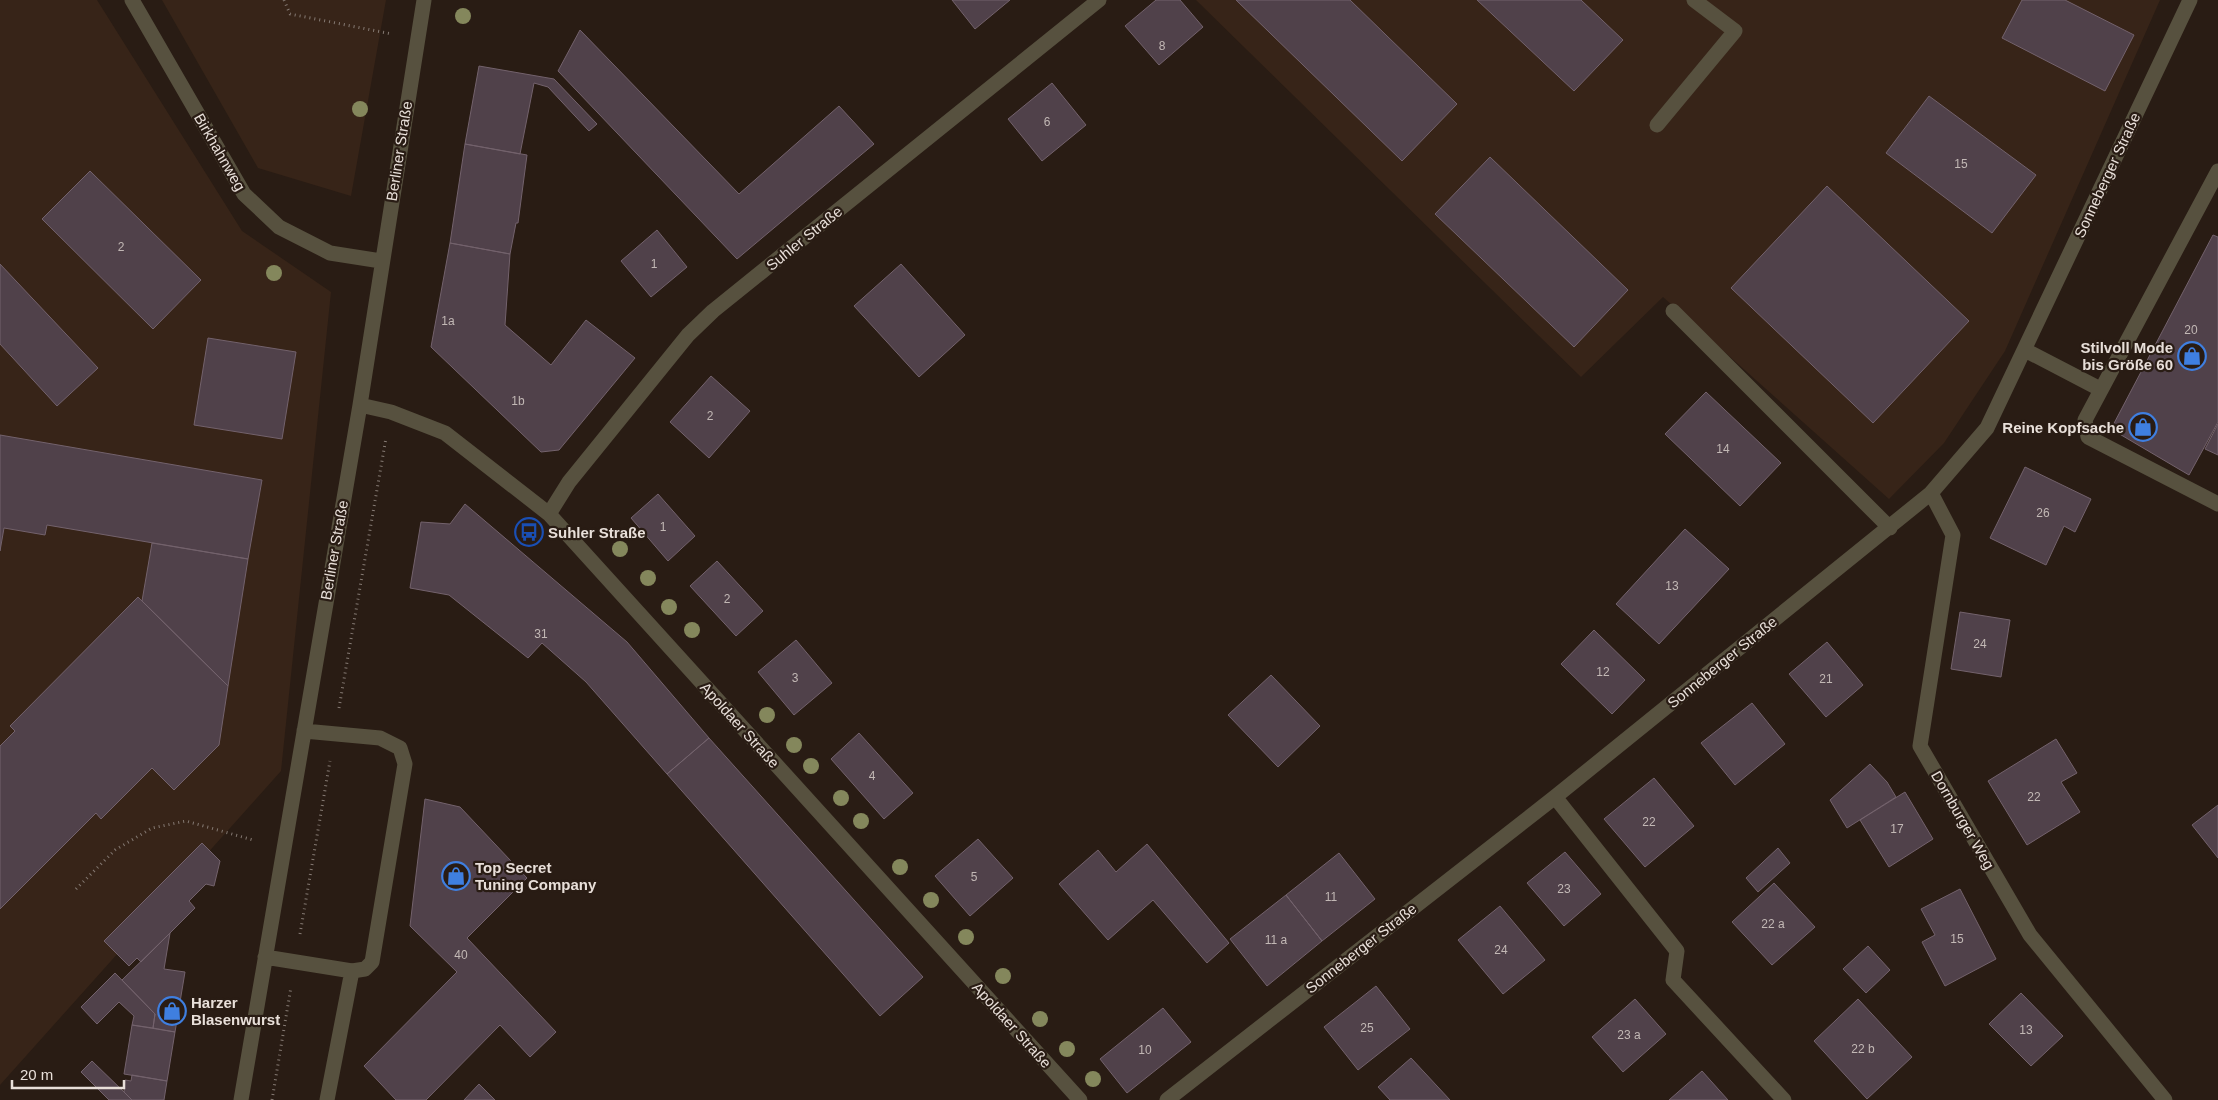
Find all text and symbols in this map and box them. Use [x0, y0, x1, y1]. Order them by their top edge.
house number: 8 [1159, 39, 1166, 53]
street label: Berliner Straße [383, 100, 415, 202]
street label: Birkhahnweg [191, 110, 249, 194]
street label: Sonneberger Straße [2071, 110, 2143, 240]
house number: 6 [1044, 115, 1051, 129]
house number: 15 [1954, 157, 1968, 171]
street label: Suhler Straße [763, 202, 845, 274]
house number: 2 [118, 240, 125, 254]
house number: 1 [651, 257, 658, 271]
house number: 1a [441, 314, 455, 328]
house number: 20 [2184, 323, 2198, 337]
place label: Stilvoll Mode bis Größe 60 [2080, 339, 2173, 373]
shop icon: Stilvoll Mode bis Größe 60 [2177, 341, 2207, 371]
house number: 1b [511, 394, 525, 408]
house number: 2 [707, 409, 714, 423]
shop icon: Reine Kopfsache [2128, 412, 2158, 442]
place label: Reine Kopfsache [2002, 419, 2124, 436]
house number: 14 [1716, 442, 1730, 456]
street label: Berliner Straße [317, 499, 351, 601]
house number: 26 [2036, 506, 2050, 520]
bus stop icon: Suhler Straße [514, 517, 544, 547]
house number: 1 [660, 520, 667, 534]
place label: Suhler Straße [548, 524, 646, 541]
house number: 13 [1665, 579, 1679, 593]
house number: 2 [724, 592, 731, 606]
street label: Sonneberger Straße [1664, 613, 1780, 711]
house number: 31 [534, 627, 548, 641]
house number: 24 [1973, 637, 1987, 651]
house number: 12 [1596, 665, 1610, 679]
house number: 3 [792, 671, 799, 685]
house number: 21 [1819, 672, 1833, 686]
street label: Apoldaer Straße [697, 679, 783, 771]
street label: Dornburger Weg [1928, 768, 1998, 872]
house number: 4 [869, 769, 876, 783]
house number: 22 [2027, 790, 2041, 804]
house number: 22 [1642, 815, 1656, 829]
house number: 17 [1890, 822, 1904, 836]
place label: Top Secret Tuning Company [475, 859, 597, 893]
shop icon: Top Secret Tuning Company [441, 861, 471, 891]
house number: 5 [971, 870, 978, 884]
house number: 23 [1557, 882, 1571, 896]
house number: 11 [1325, 890, 1338, 904]
street label: Sonneberger Straße [1302, 899, 1420, 997]
house number: 22 a [1761, 917, 1785, 931]
house number: 15 [1950, 932, 1964, 946]
house number: 11 a [1265, 933, 1288, 947]
house number: 24 [1494, 943, 1508, 957]
house number: 40 [454, 948, 468, 962]
street label: Apoldaer Straße [969, 979, 1055, 1071]
place label: Harzer Blasenwurst [191, 994, 280, 1028]
shop icon: Harzer Blasenwurst [157, 996, 187, 1026]
house number: 25 [1360, 1021, 1374, 1035]
house number: 13 [2019, 1023, 2033, 1037]
house number: 23 a [1617, 1028, 1641, 1042]
house number: 22 b [1851, 1042, 1875, 1056]
house number: 10 [1138, 1043, 1152, 1057]
scale bar [12, 1058, 125, 1090]
text: 20 m [20, 1066, 53, 1083]

